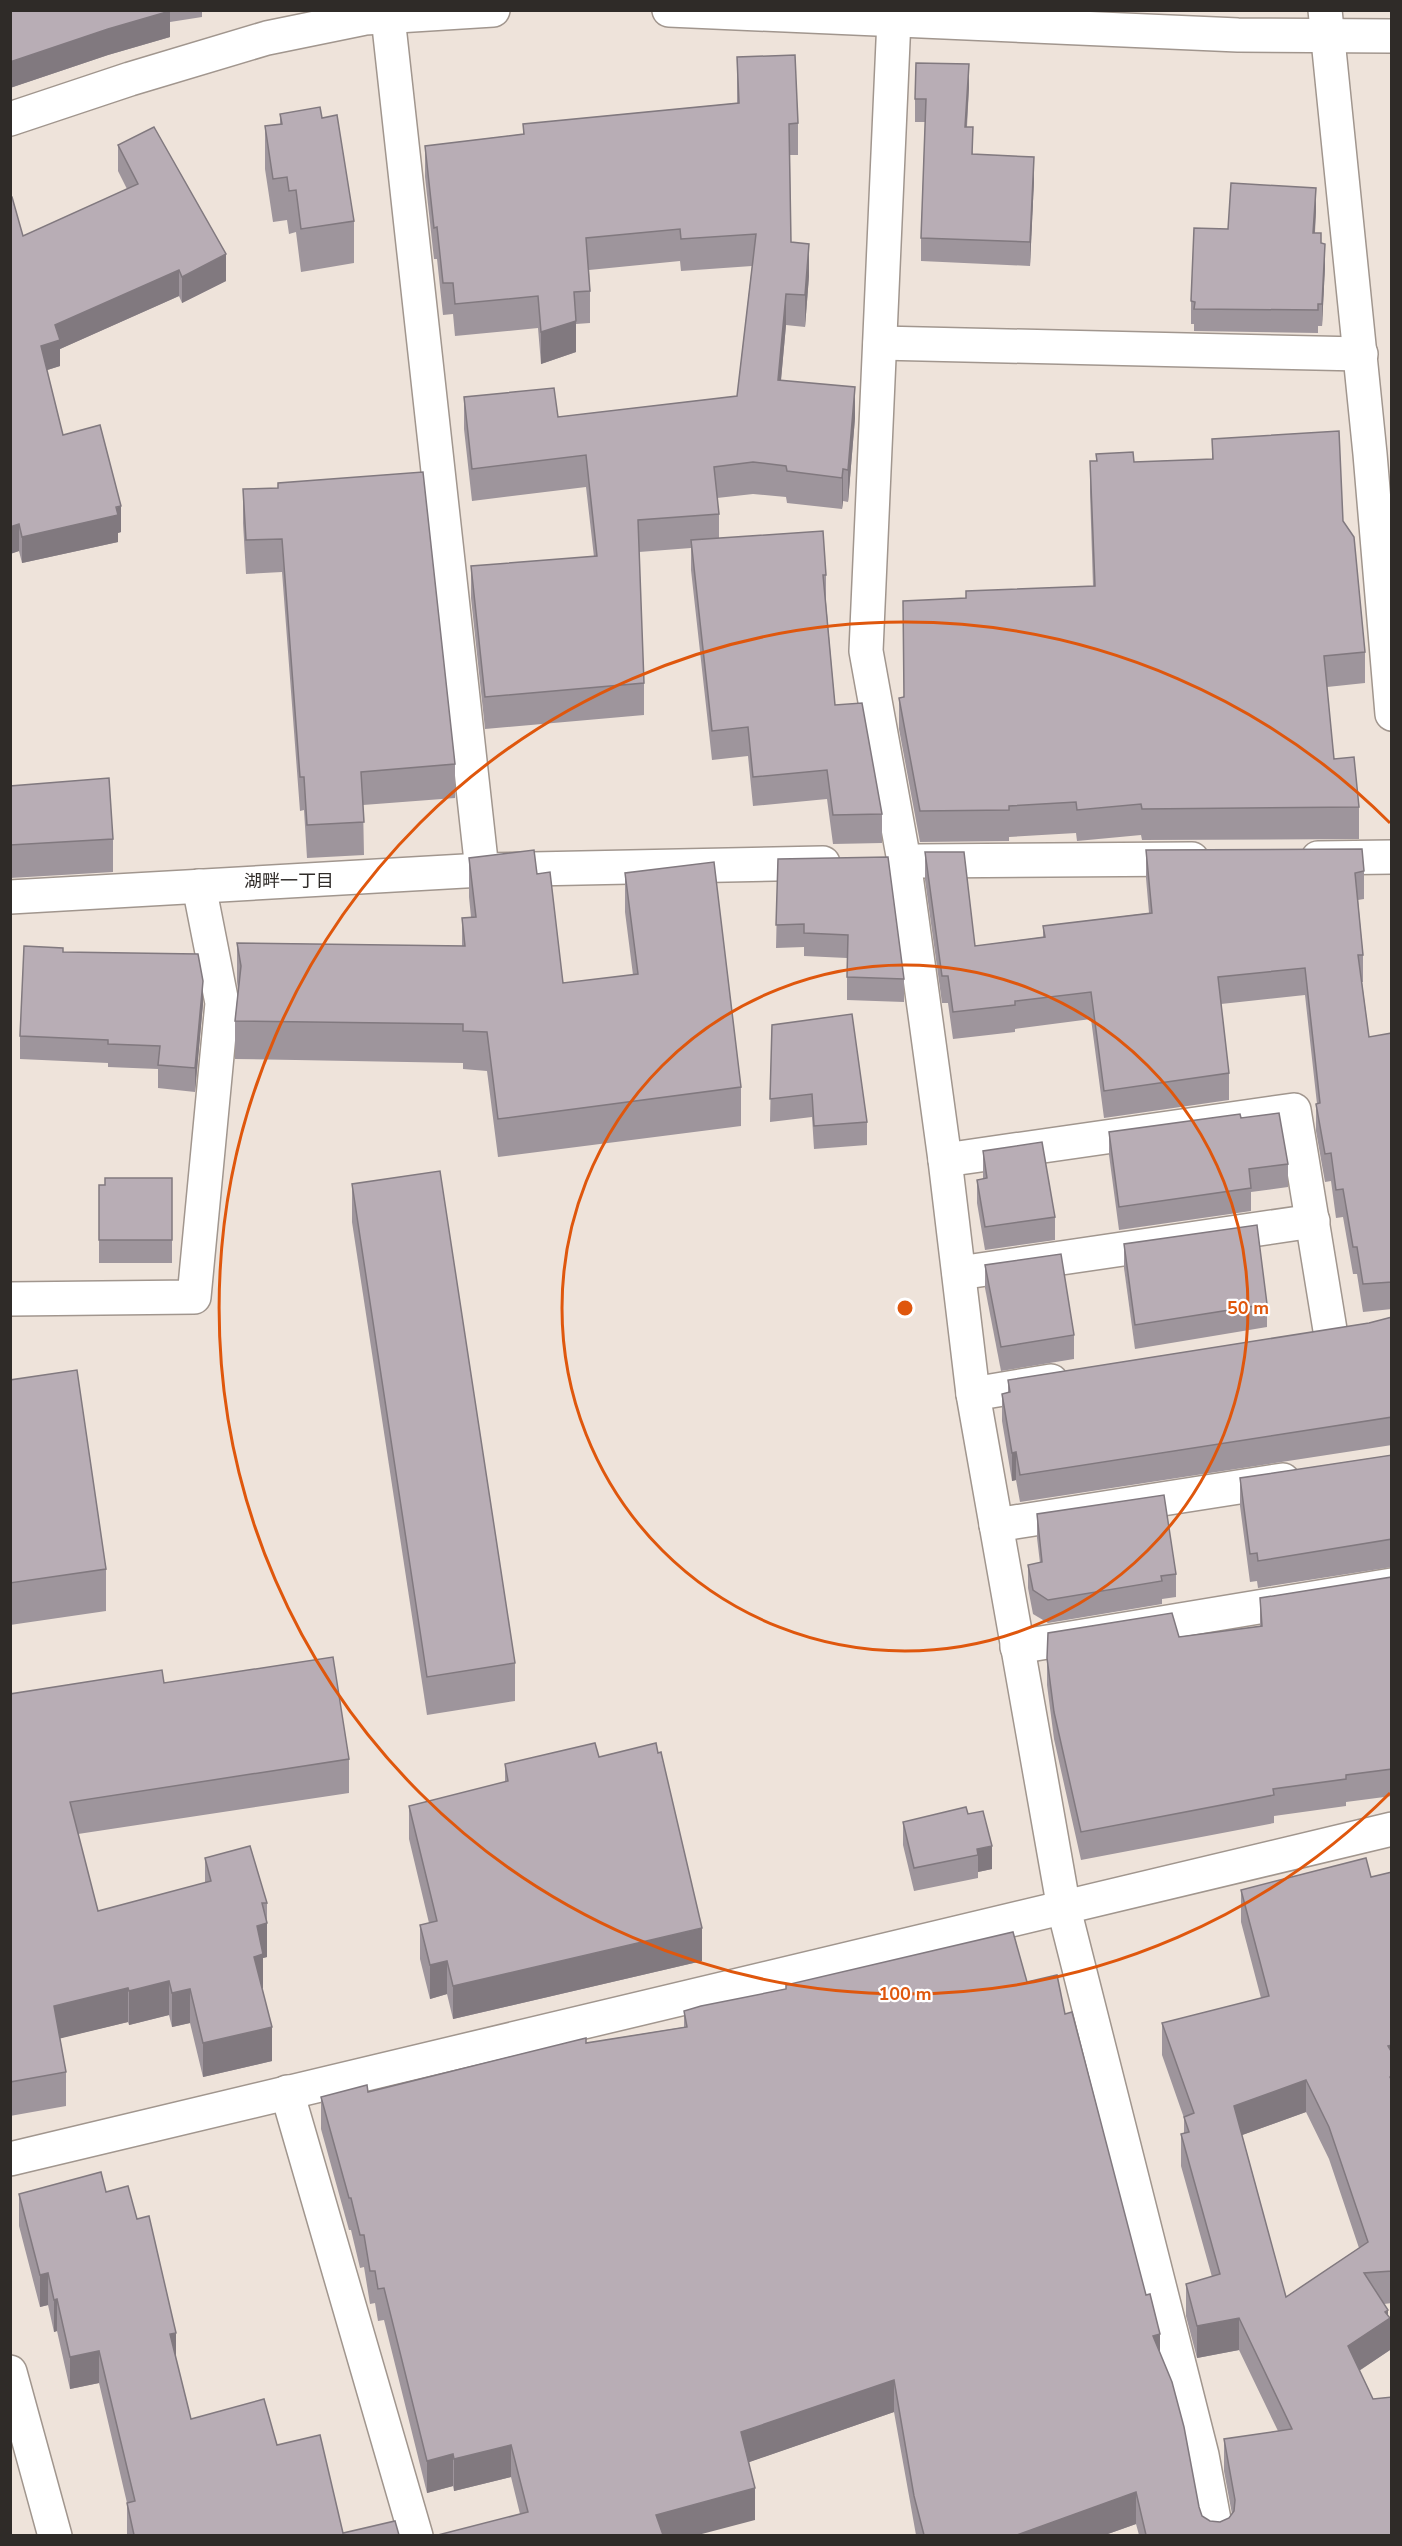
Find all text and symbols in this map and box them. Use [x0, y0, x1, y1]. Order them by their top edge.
district label: 湖畔一丁目 [244, 869, 334, 893]
text: 50 m [1227, 1296, 1269, 1320]
centre of rings [895, 1298, 915, 1318]
text: 100 m [878, 1982, 932, 2006]

